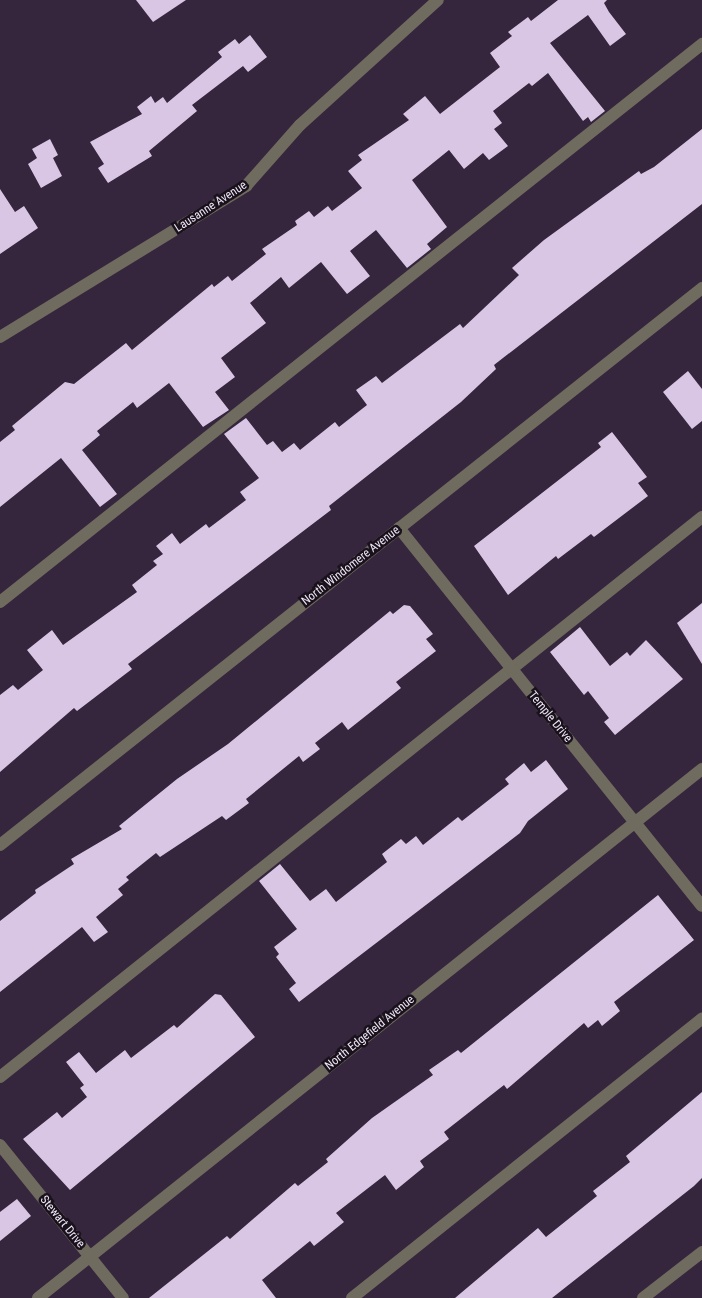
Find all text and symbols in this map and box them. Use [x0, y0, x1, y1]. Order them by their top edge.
street label: Lausanne Avenue [172, 178, 250, 236]
street label: North Windomere Avenue [299, 523, 403, 609]
street label: Temple Drive [525, 689, 575, 745]
street label: North Edgefield Avenue [323, 993, 417, 1073]
street label: Stewart Drive [37, 1193, 87, 1251]

